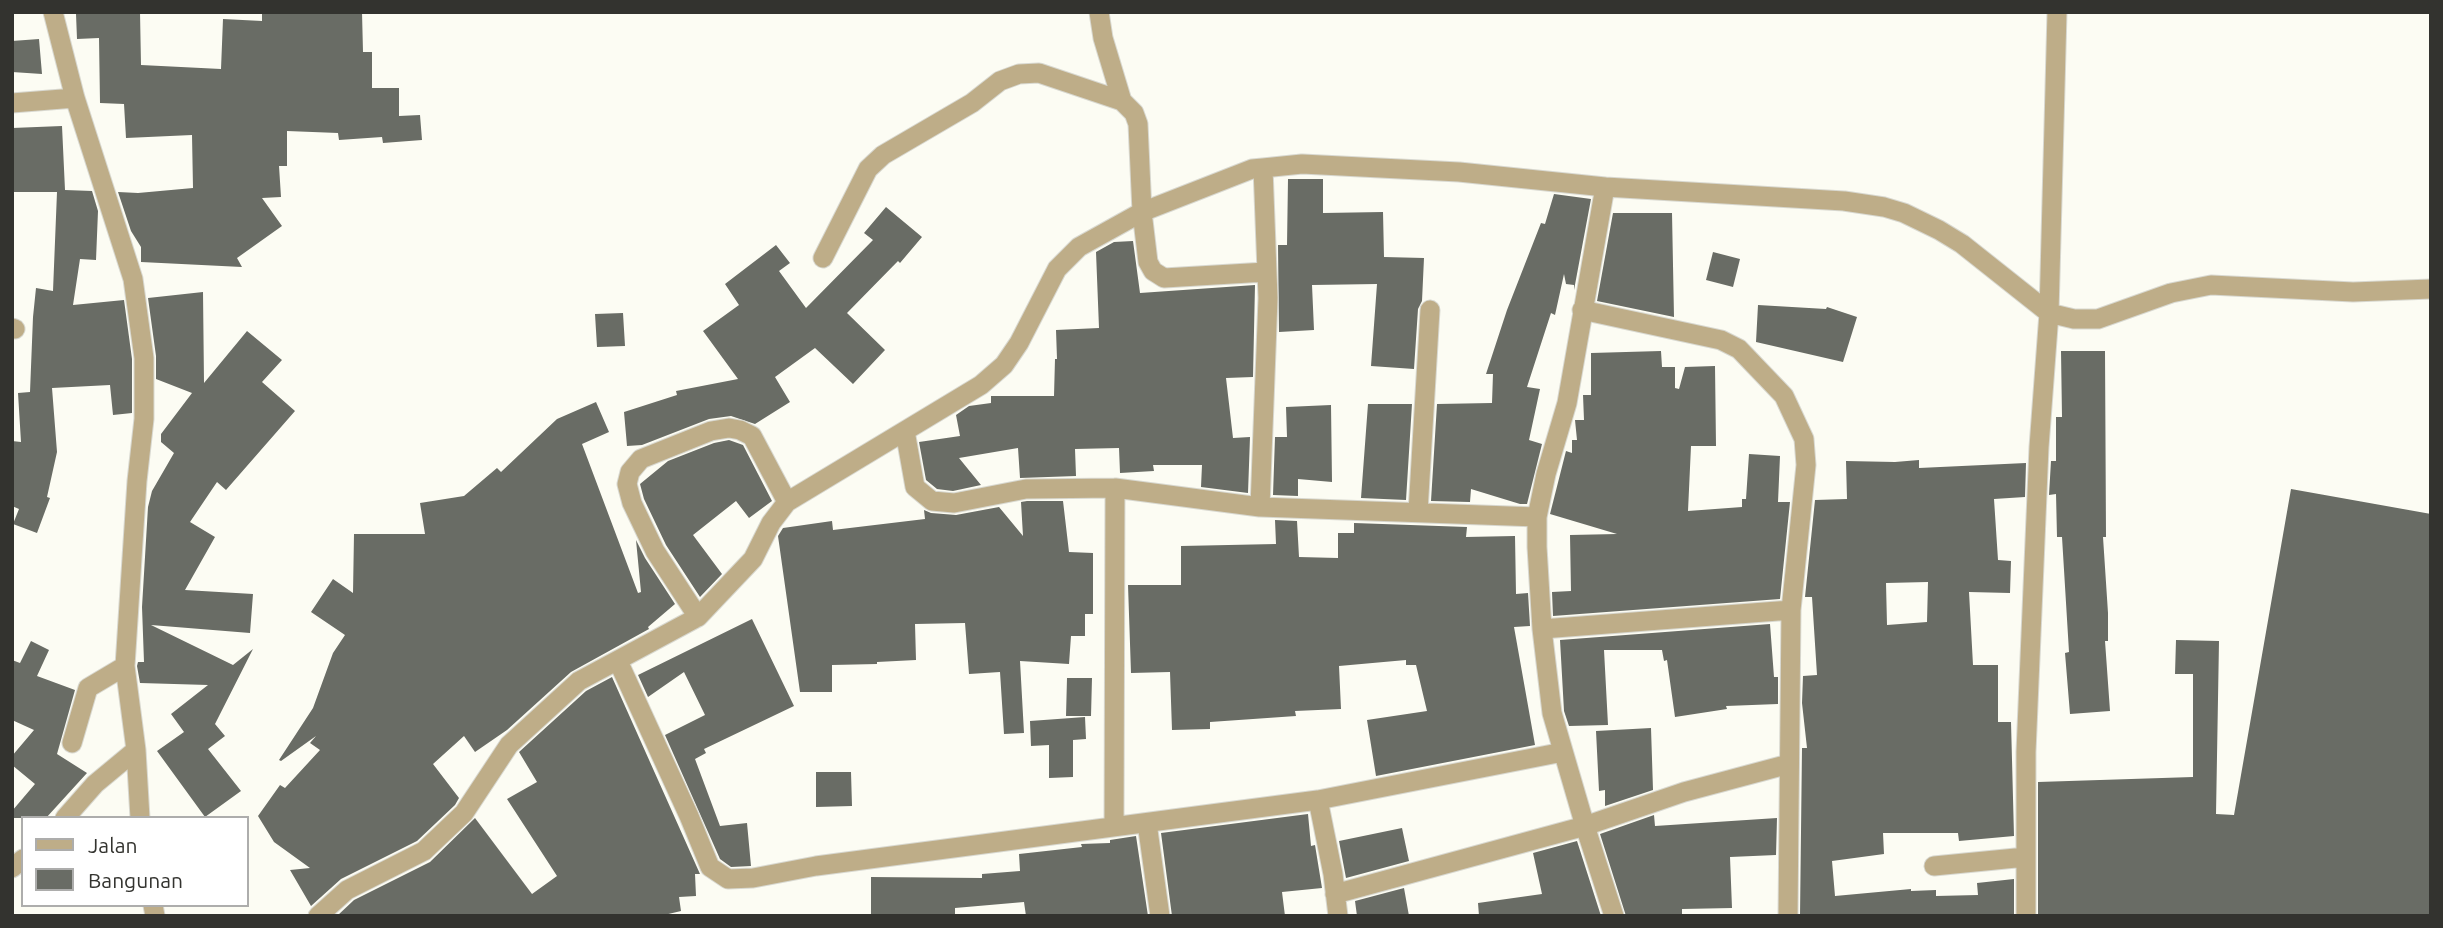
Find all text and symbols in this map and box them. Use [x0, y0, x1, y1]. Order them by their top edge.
legend [21, 816, 248, 907]
text: Jalan [88, 833, 137, 857]
text: Bangunan [88, 868, 183, 892]

